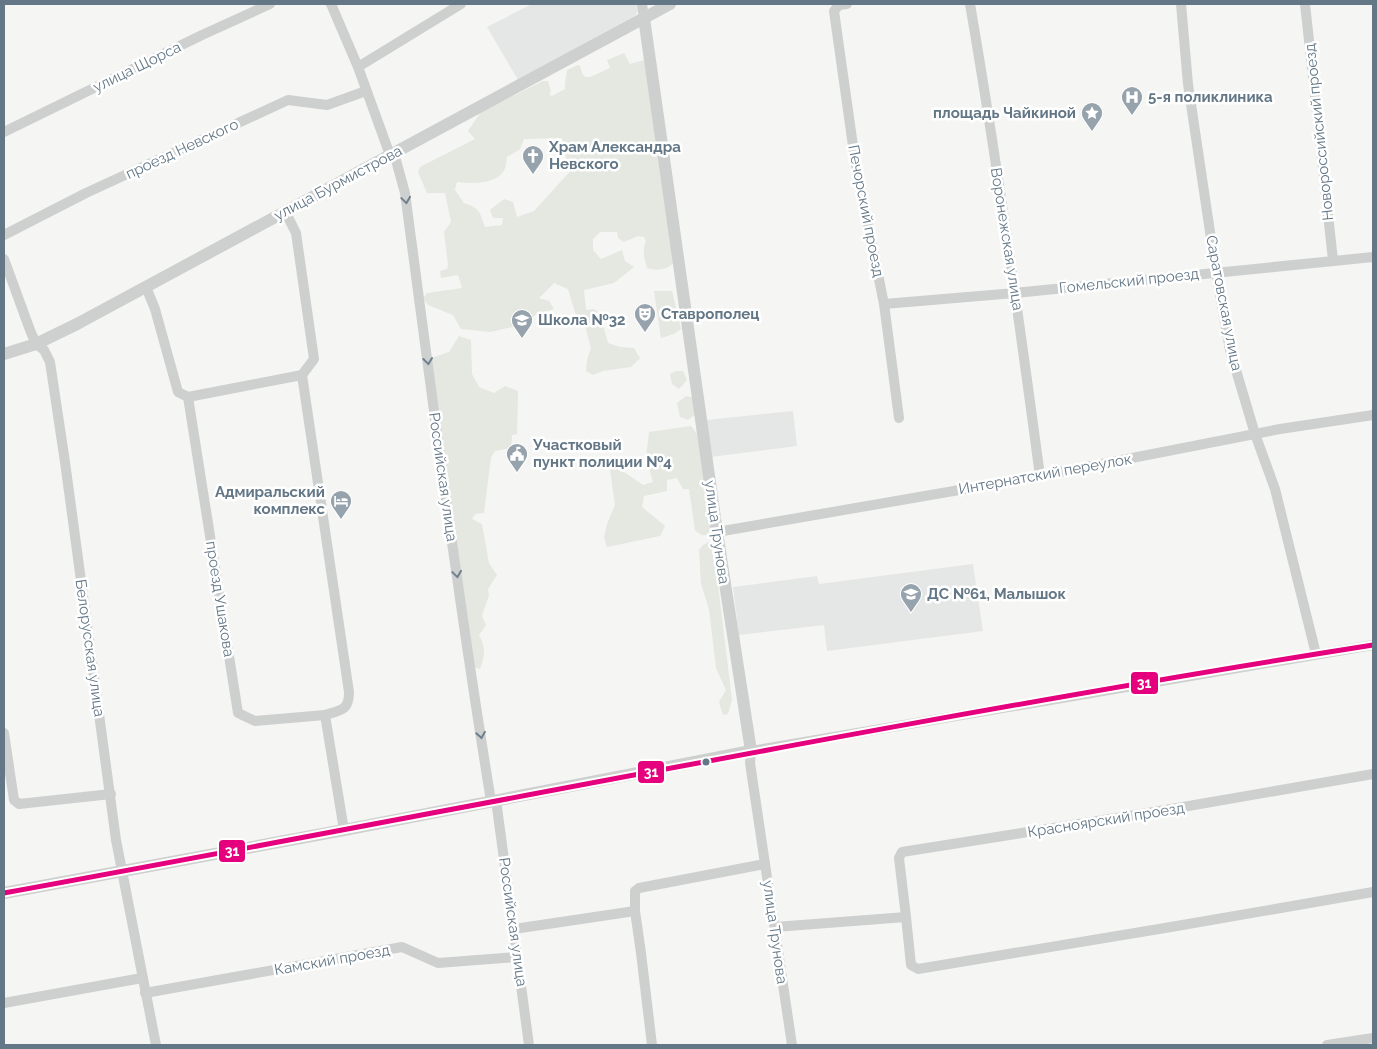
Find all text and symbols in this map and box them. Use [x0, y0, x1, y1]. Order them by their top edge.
street label: улица Щорса [90, 38, 184, 96]
street label: Новороссийский проезд [1301, 42, 1337, 221]
hospital icon: 5-я поликлиника [1120, 85, 1144, 116]
place label: 5-я поликлиника [1148, 88, 1273, 106]
place icon: площадь Чайкиной [1080, 101, 1104, 132]
place label: площадь Чайкиной [933, 104, 1076, 122]
street label: проезд Невского [123, 115, 241, 183]
place label: Храм Александра Невского [548, 138, 681, 173]
street label: улица Бурмистрова [271, 142, 405, 224]
street label: Печорский проезд [844, 143, 888, 279]
church icon: Храм Александра Невского [521, 144, 545, 175]
street label: Воронежская улица [987, 166, 1027, 312]
one-way arrow [401, 196, 411, 205]
street label: Саратовская улица [1202, 234, 1246, 372]
street label: Гомельский проезд [1058, 265, 1200, 297]
theatre icon: Ставрополец [633, 302, 657, 333]
place label: Ставрополец [661, 305, 760, 323]
school or university icon: Школа №32 [510, 308, 534, 339]
place label: Школа №32 [538, 311, 625, 329]
one-way arrow [422, 357, 432, 366]
street label: Российская улица [425, 411, 461, 543]
place label: Участковый пункт полиции №4 [532, 436, 672, 471]
public building icon: Участковый пункт полиции №4 [505, 442, 529, 473]
street label: Интернатский переулок [957, 450, 1133, 498]
street label: улица Трунова [701, 479, 733, 585]
place label: Адмиральский комплекс [215, 483, 326, 518]
hotel icon: Адмиральский комплекс [329, 489, 353, 520]
street label: проезд Ушакова [202, 540, 238, 658]
one-way arrow [451, 571, 462, 579]
street label: Белорусская улица [71, 578, 109, 718]
school or university icon: ДС №61, Малышок [899, 582, 923, 613]
place label: ДС №61, Малышок [927, 585, 1066, 603]
line badge: 31 [1130, 671, 1159, 695]
text: 31 [1137, 675, 1151, 691]
one-way arrow [475, 731, 485, 740]
unlabelled marker [701, 757, 711, 767]
line badge: 31 [637, 760, 665, 784]
text: 31 [644, 764, 658, 780]
street label: Красноярский проезд [1026, 799, 1186, 841]
line badge: 31 [218, 839, 246, 863]
text: 31 [225, 843, 239, 859]
street label: Российская улица [495, 856, 531, 988]
street label: улица Трунова [759, 879, 791, 985]
street label: Камский проезд [273, 941, 391, 979]

